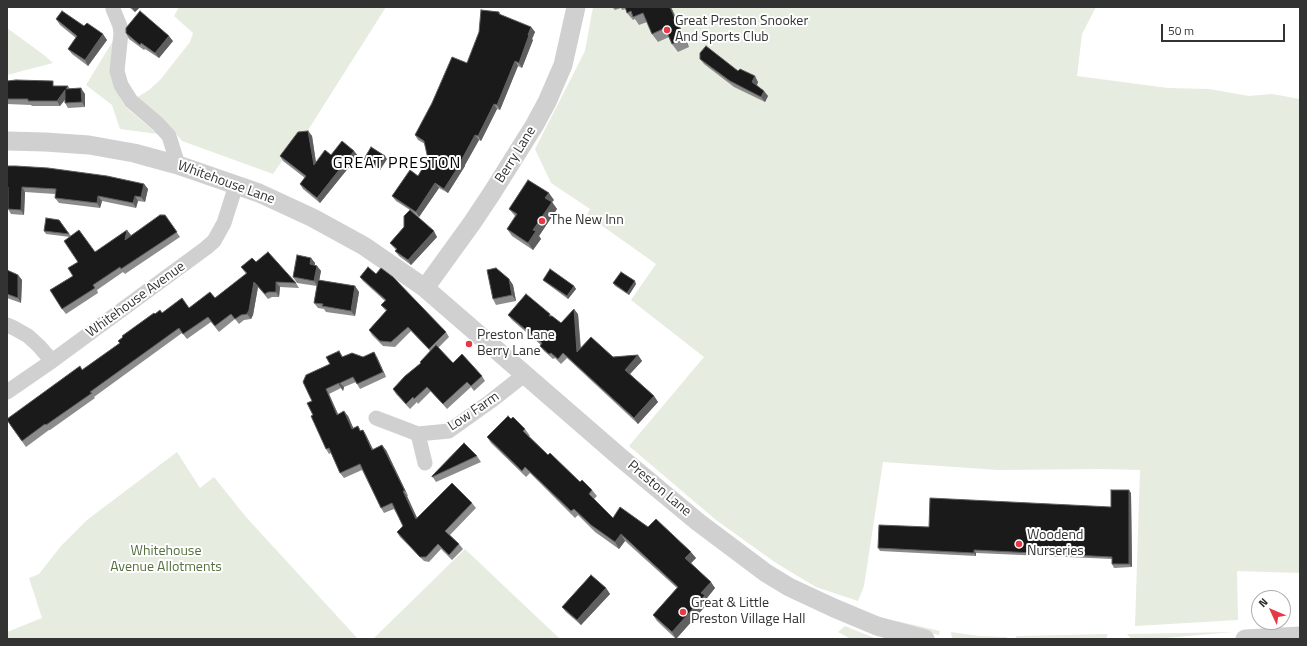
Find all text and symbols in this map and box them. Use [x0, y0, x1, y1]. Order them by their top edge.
place label: Great Preston Snooker And Sports Club [675, 14, 808, 46]
scale bar [1163, 16, 1287, 42]
text: 50 m [1168, 21, 1194, 40]
marker: Great Preston Snooker And Sports Club [662, 25, 672, 35]
street label: Berry Lane [492, 124, 540, 186]
district label: GREAT PRESTON [333, 154, 461, 174]
street label: Whitehouse Lane [175, 158, 277, 208]
place label: The New Inn [550, 213, 624, 229]
marker: The New Inn [537, 216, 547, 226]
street label: Whitehouse Avenue [83, 259, 189, 341]
place label: Preston Lane Berry Lane [477, 328, 555, 360]
marker: Preston Lane Berry Lane [464, 339, 474, 349]
street label: Low Farm [445, 389, 503, 435]
street label: Preston Lane [624, 458, 694, 520]
place label: Woodend Nurseries [1027, 528, 1084, 560]
marker: Woodend Nurseries [1014, 539, 1024, 549]
park label: Whitehouse Avenue Allotments [110, 544, 222, 576]
north arrow [1251, 590, 1291, 630]
text: N [1255, 594, 1271, 611]
place label: Great & Little Preston Village Hall [691, 596, 805, 628]
marker: Great & Little Preston Village Hall [678, 607, 688, 617]

